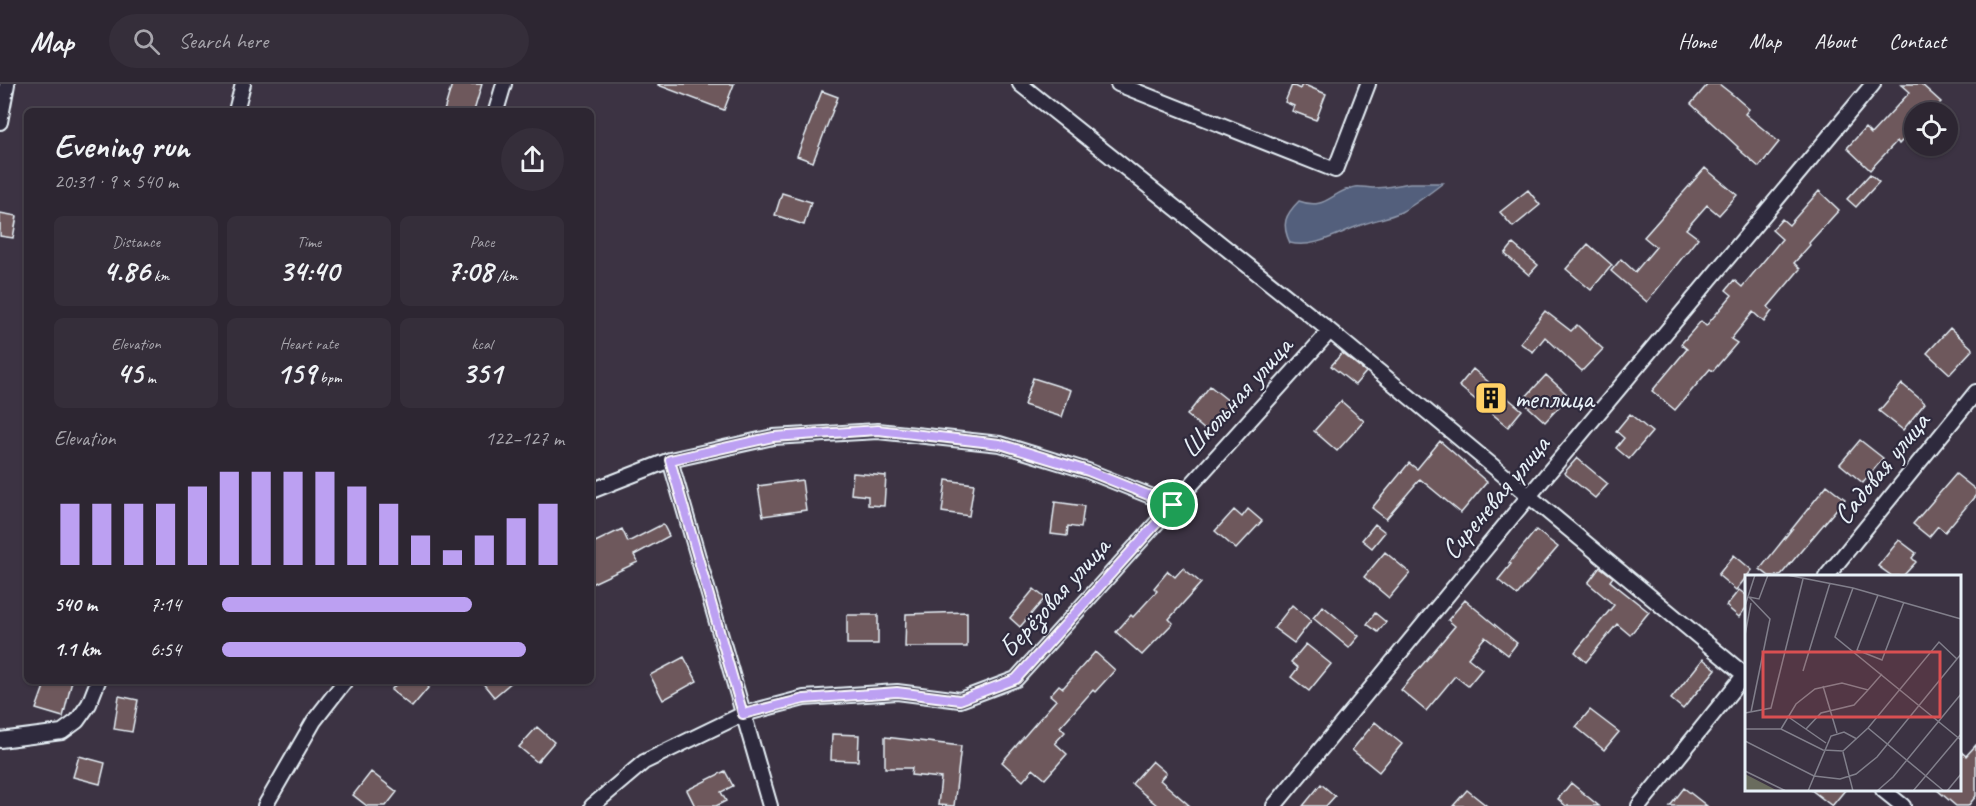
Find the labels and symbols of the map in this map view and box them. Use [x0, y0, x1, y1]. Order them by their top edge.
street label: Школьная улица [1172, 327, 1301, 465]
building icon: теплица [1473, 380, 1509, 416]
place label: теплица [1514, 381, 1596, 416]
street label: Садовая улица [1825, 403, 1938, 531]
street label: Сиреневая улица [1433, 427, 1558, 566]
pin [1147, 479, 1198, 530]
street label: Берёзовая улица [991, 528, 1120, 665]
inset map [1745, 575, 1961, 791]

